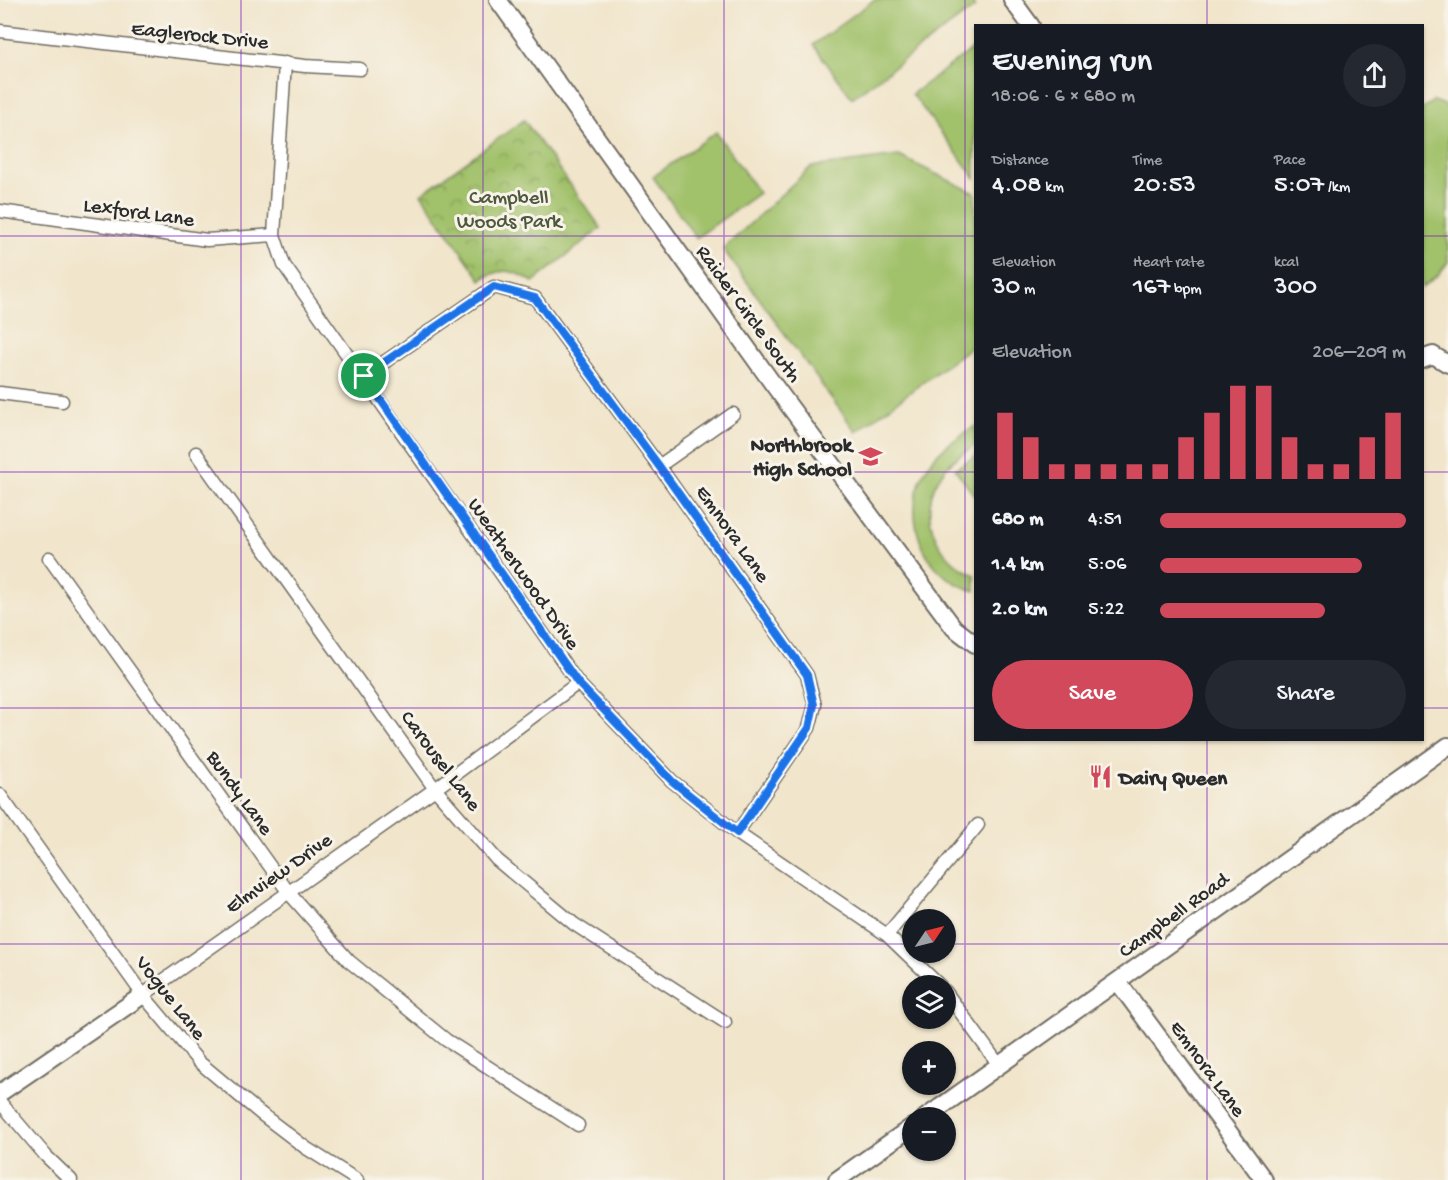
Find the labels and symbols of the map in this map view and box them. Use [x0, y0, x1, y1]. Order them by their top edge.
street label: Eaglerock Drive [130, 18, 271, 57]
park label: Campbell Woods Park [457, 187, 564, 236]
street label: Lexford Lane [81, 194, 197, 235]
street label: Raider Circle South [689, 241, 805, 389]
pin [338, 350, 389, 401]
place label: Northbrook High School [750, 435, 855, 484]
school or university icon: Northbrook High School [857, 443, 883, 469]
street label: Emnora Lane [688, 482, 774, 589]
street label: Weatherwood Drive [460, 494, 585, 657]
street label: Carousel Lane [393, 707, 486, 818]
street label: Bundy Lane [199, 746, 278, 842]
restaurant icon: Dairy Queen [1088, 764, 1114, 790]
place label: Dairy Queen [1117, 768, 1228, 793]
street label: Elmview Drive [222, 828, 339, 921]
street label: Campbell Road [1115, 867, 1236, 965]
north arrow [902, 909, 956, 963]
street label: Vogue Lane [128, 951, 211, 1047]
street label: Emnora Lane [1163, 1017, 1250, 1124]

